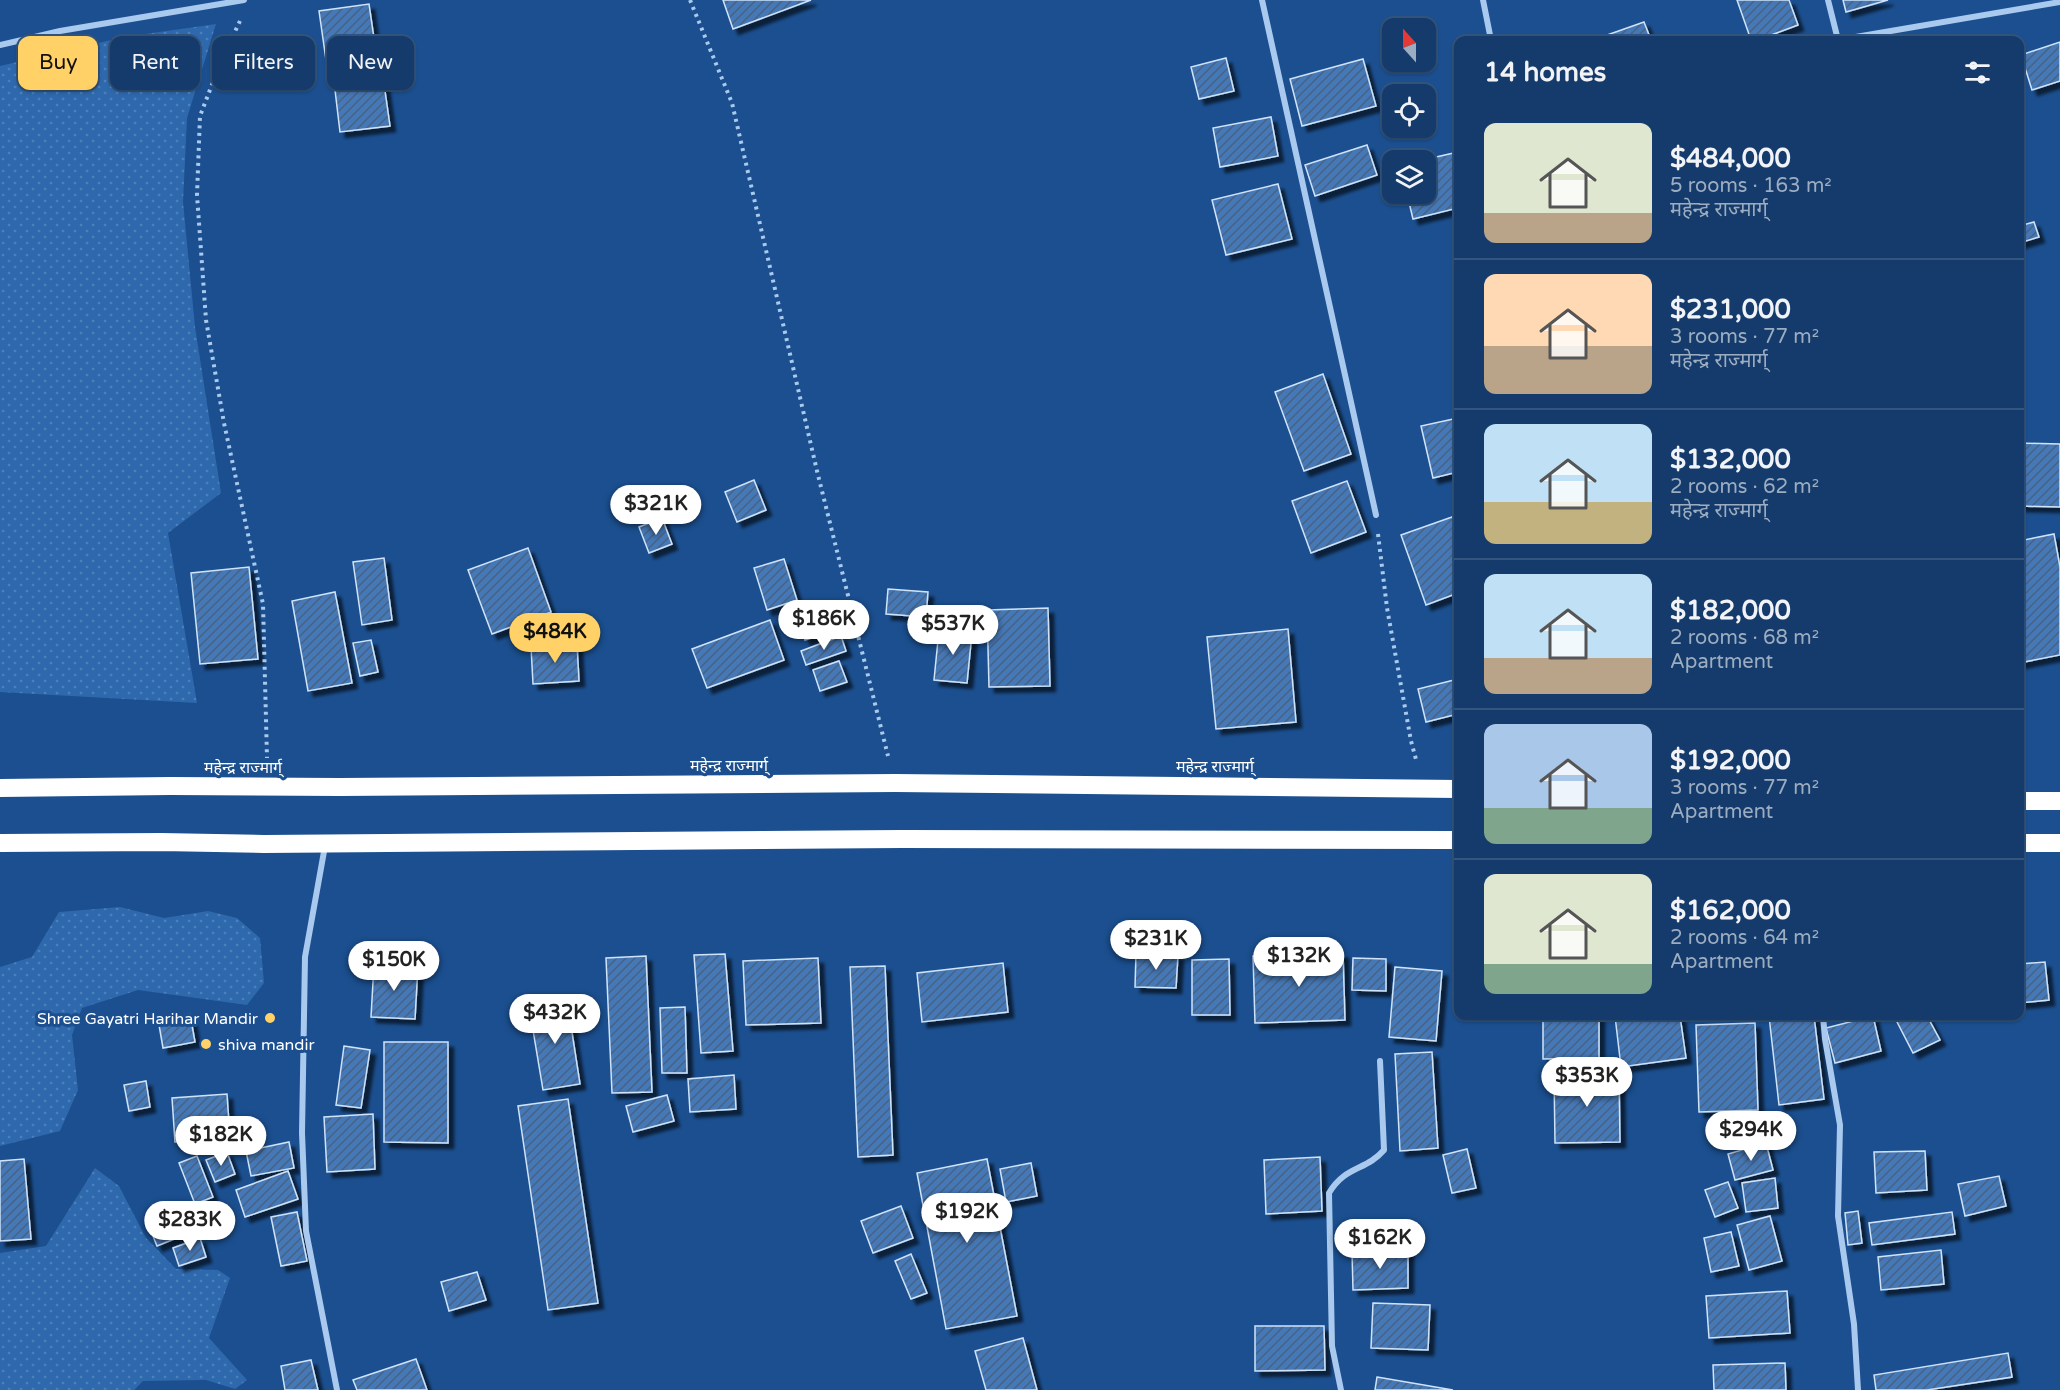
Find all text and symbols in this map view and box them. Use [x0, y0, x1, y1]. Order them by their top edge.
north arrow [1382, 18, 1436, 72]
map controls [1382, 18, 1436, 204]
chip: Buy [18, 36, 98, 90]
chip: Rent [110, 36, 200, 90]
chip: Filters [212, 36, 315, 90]
chip: New [327, 36, 414, 90]
icon: filters [1961, 56, 1994, 89]
text: 14 homes [1484, 57, 1606, 88]
button: locate [1382, 84, 1436, 138]
text: $484,000 [1670, 143, 1791, 174]
icon: home [1532, 147, 1604, 219]
button: layers [1382, 150, 1436, 204]
text: 5 rooms · 163 m² [1670, 174, 1832, 198]
text: महेन्द्र राज्मार्ग् [1670, 198, 1768, 222]
text: $231,000 [1670, 294, 1791, 325]
icon: home [1532, 298, 1604, 370]
text: 3 rooms · 77 m² [1670, 325, 1819, 349]
text: महेन्द्र राज्मार्ग् [1670, 349, 1768, 373]
text: $132,000 [1670, 444, 1791, 475]
icon: home [1532, 448, 1604, 520]
text: 2 rooms · 62 m² [1670, 475, 1819, 499]
pin: $321K [614, 485, 698, 536]
text: $321K [624, 492, 688, 516]
text: महेन्द्र राज्मार्ग् [1670, 499, 1768, 523]
text: $182,000 [1670, 595, 1791, 626]
icon: home [1532, 598, 1604, 670]
pin: $186K [782, 600, 866, 651]
pin: $537K [911, 605, 995, 656]
text: $186K [792, 607, 856, 631]
text: $537K [921, 612, 985, 636]
pin: $484K [513, 613, 597, 664]
text: $484K [523, 620, 587, 644]
text: 2 rooms · 68 m² [1670, 626, 1819, 650]
text: Apartment [1670, 650, 1773, 674]
text: $192,000 [1670, 745, 1791, 776]
icon: home [1532, 748, 1604, 820]
street label: महेन्द्र राज्मार्ग् [690, 756, 771, 776]
street label: महेन्द्र राज्मार्ग् [1176, 757, 1257, 777]
street label: महेन्द्र राज्मार्ग् [204, 758, 285, 778]
text: 3 rooms · 77 m² [1670, 776, 1819, 800]
text: Apartment [1670, 800, 1773, 824]
text: $162,000 [1670, 895, 1791, 926]
icon: home [1532, 898, 1604, 970]
pin: $231K [1114, 920, 1198, 971]
text: 2 rooms · 64 m² [1670, 926, 1819, 950]
text: $231K [1124, 927, 1188, 951]
pin: $132K [1257, 937, 1341, 988]
pin: $150K [352, 941, 436, 992]
text: $132K [1267, 944, 1331, 968]
text: $150K [362, 948, 426, 972]
text: Apartment [1670, 950, 1773, 974]
pin: $432K [513, 994, 597, 1045]
text: $432K [523, 1001, 587, 1025]
place label: Shree Gayatri Harihar Mandir [37, 1009, 259, 1029]
marker: Shree Gayatri Harihar Mandir [263, 1011, 277, 1025]
place label: shiva mandir [218, 1035, 315, 1055]
marker: shiva mandir [199, 1037, 213, 1051]
pin: $353K [1545, 1057, 1629, 1108]
text: $353K [1555, 1064, 1619, 1088]
pin: $294K [1709, 1111, 1793, 1162]
pin: $182K [179, 1116, 263, 1167]
text: $294K [1719, 1118, 1783, 1142]
text: $182K [189, 1123, 253, 1147]
pin: $192K [925, 1193, 1009, 1244]
text: $192K [935, 1200, 999, 1224]
pin: $283K [148, 1201, 232, 1252]
text: $283K [158, 1208, 222, 1232]
pin: $162K [1338, 1219, 1422, 1270]
text: $162K [1348, 1226, 1412, 1250]

